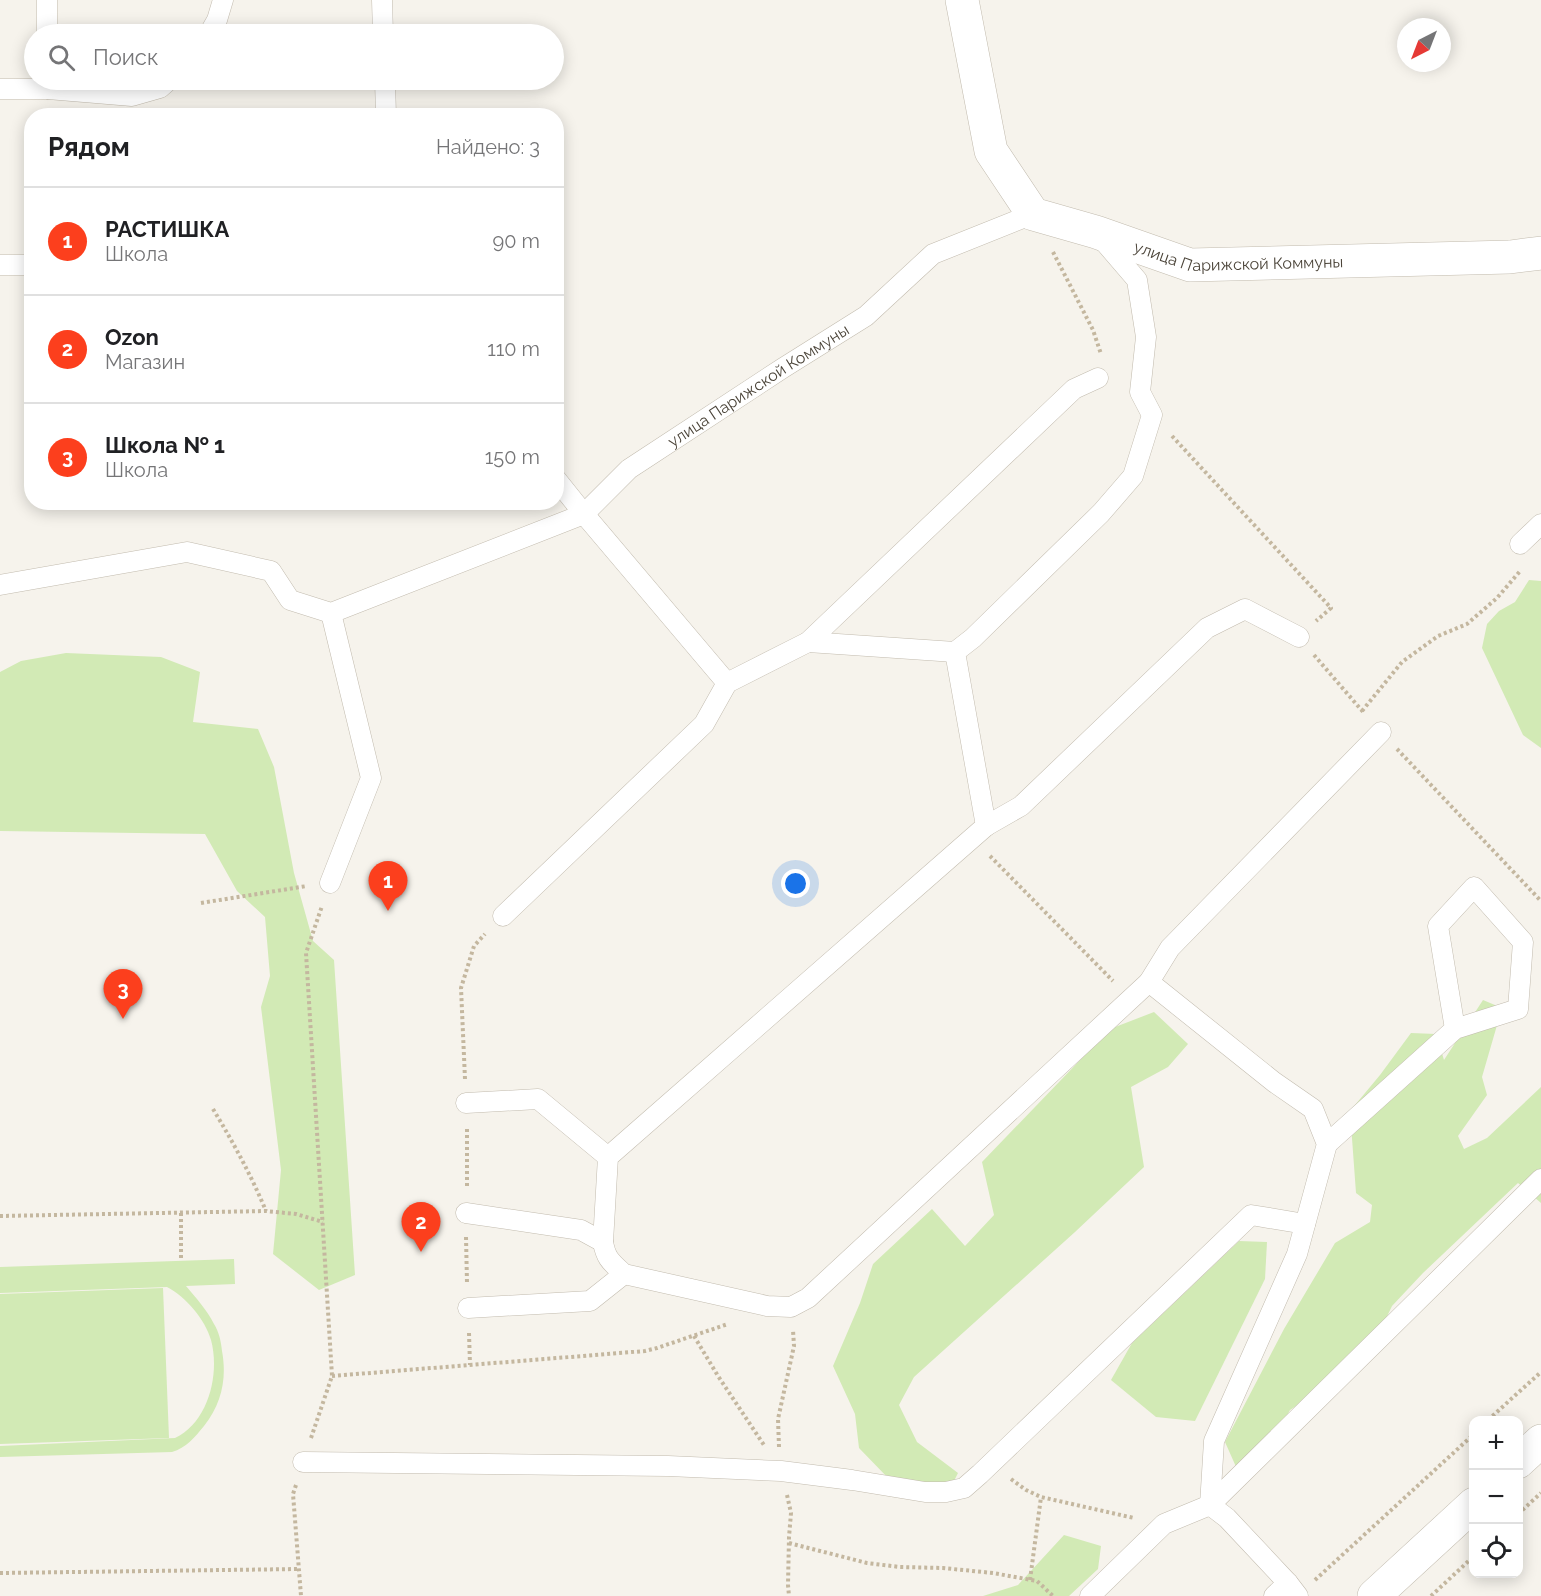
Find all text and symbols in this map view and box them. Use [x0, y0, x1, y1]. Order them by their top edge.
north arrow [1397, 18, 1451, 72]
search box [24, 24, 564, 90]
icon: search [45, 41, 78, 74]
text: Поиск [93, 44, 158, 70]
text: Рядом [48, 132, 130, 162]
text: Найдено: 3 [436, 135, 540, 159]
text: РАСТИШКА [105, 216, 229, 242]
text: 1 [63, 229, 72, 253]
text: 90 m [493, 229, 540, 253]
street label: улица Парижской Коммуны [1131, 237, 1344, 275]
text: Школа [105, 242, 168, 266]
street label: улица Парижской Коммуны [664, 320, 853, 451]
text: Ozon [105, 324, 159, 350]
text: 2 [62, 337, 73, 361]
text: 110 m [487, 337, 540, 361]
text: Магазин [105, 350, 185, 374]
text: Школа № 1 [105, 432, 225, 458]
text: 3 [62, 445, 73, 469]
text: 150 m [485, 445, 540, 469]
text: Школа [105, 458, 168, 482]
pin: 1 [368, 862, 408, 911]
your location [781, 869, 810, 898]
pin: 3 [104, 970, 142, 1019]
pin: 2 [402, 1202, 440, 1252]
map controls [1469, 1416, 1523, 1578]
button: + [1469, 1416, 1523, 1470]
button: − [1469, 1470, 1523, 1524]
button: locate [1469, 1524, 1523, 1578]

